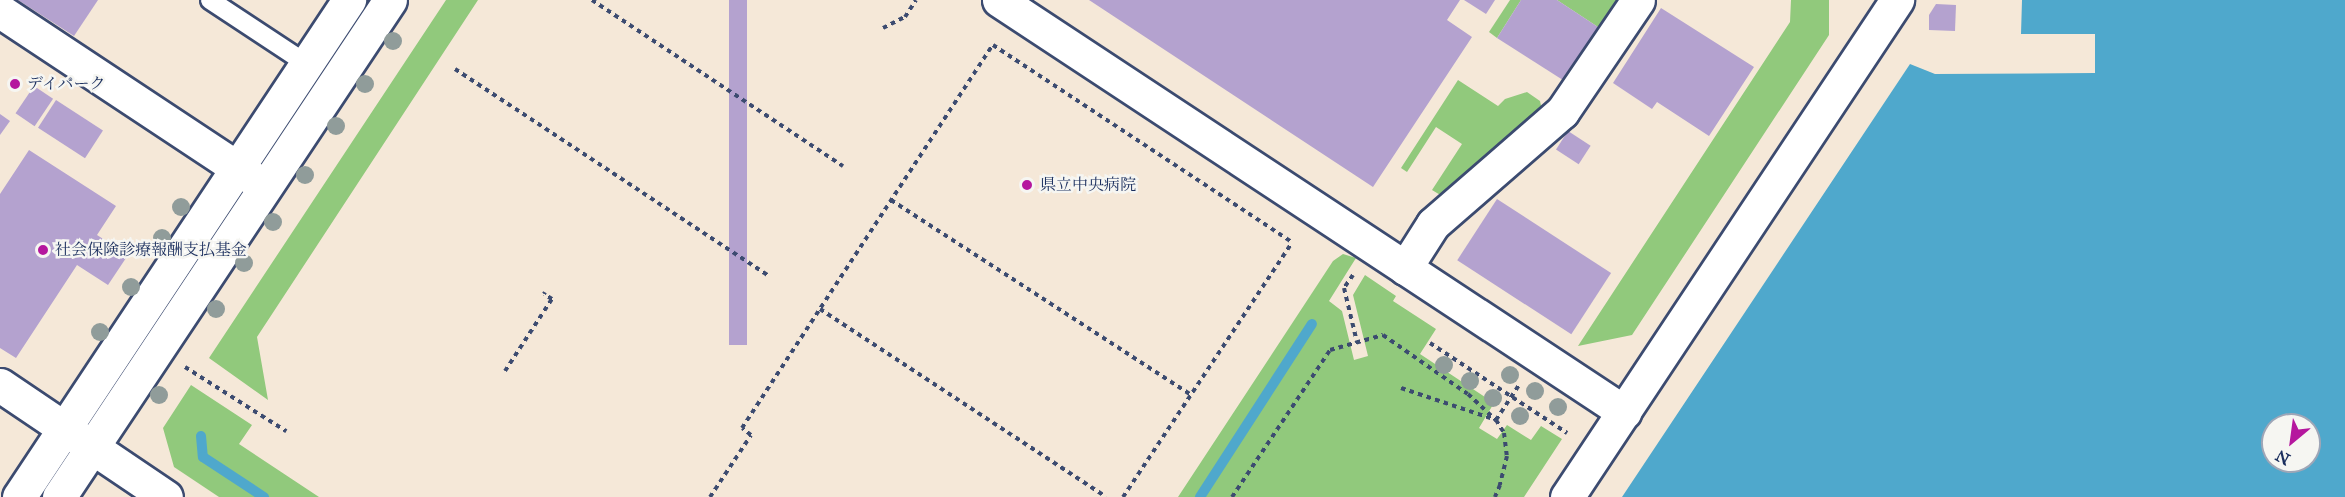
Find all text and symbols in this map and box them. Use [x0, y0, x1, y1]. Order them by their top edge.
place label: デイパーク [27, 74, 107, 94]
marker: デイパーク [8, 77, 22, 91]
place label: 県立中央病院 [1040, 175, 1136, 195]
marker: 県立中央病院 [1018, 176, 1036, 194]
place label: 社会保険診療報酬支払基金 [55, 240, 247, 260]
marker: 社会保険診療報酬支払基金 [36, 243, 50, 257]
north arrow [2261, 413, 2321, 473]
text: N [2272, 446, 2294, 469]

